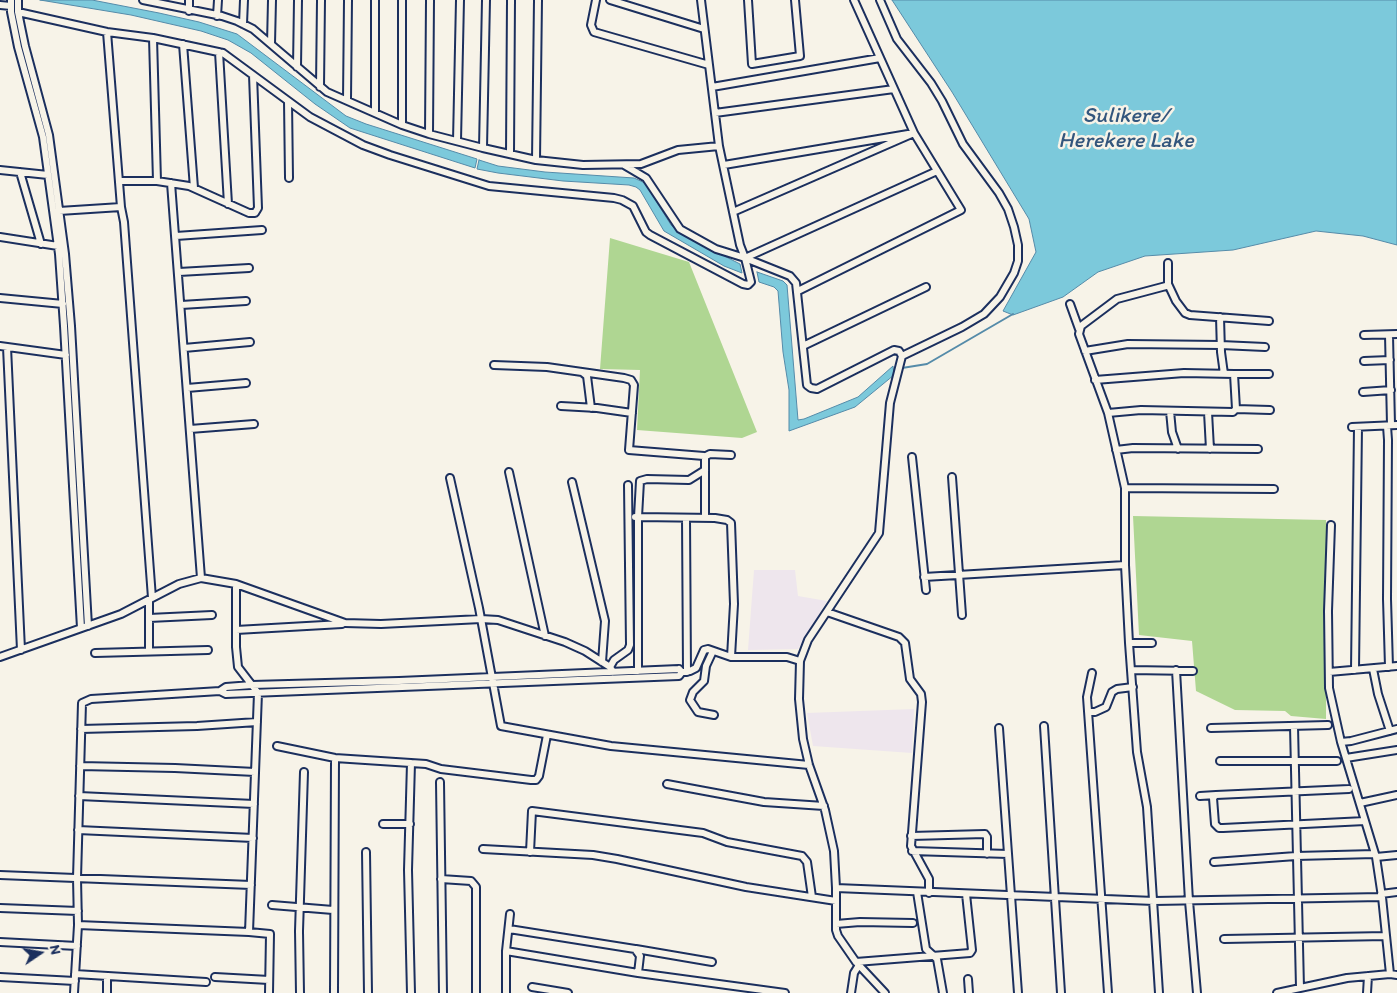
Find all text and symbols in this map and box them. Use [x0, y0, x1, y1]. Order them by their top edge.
water label: Sulikere/ Herekere Lake [1058, 103, 1194, 154]
north arrow [15, 928, 65, 978]
text: N [46, 943, 64, 956]

